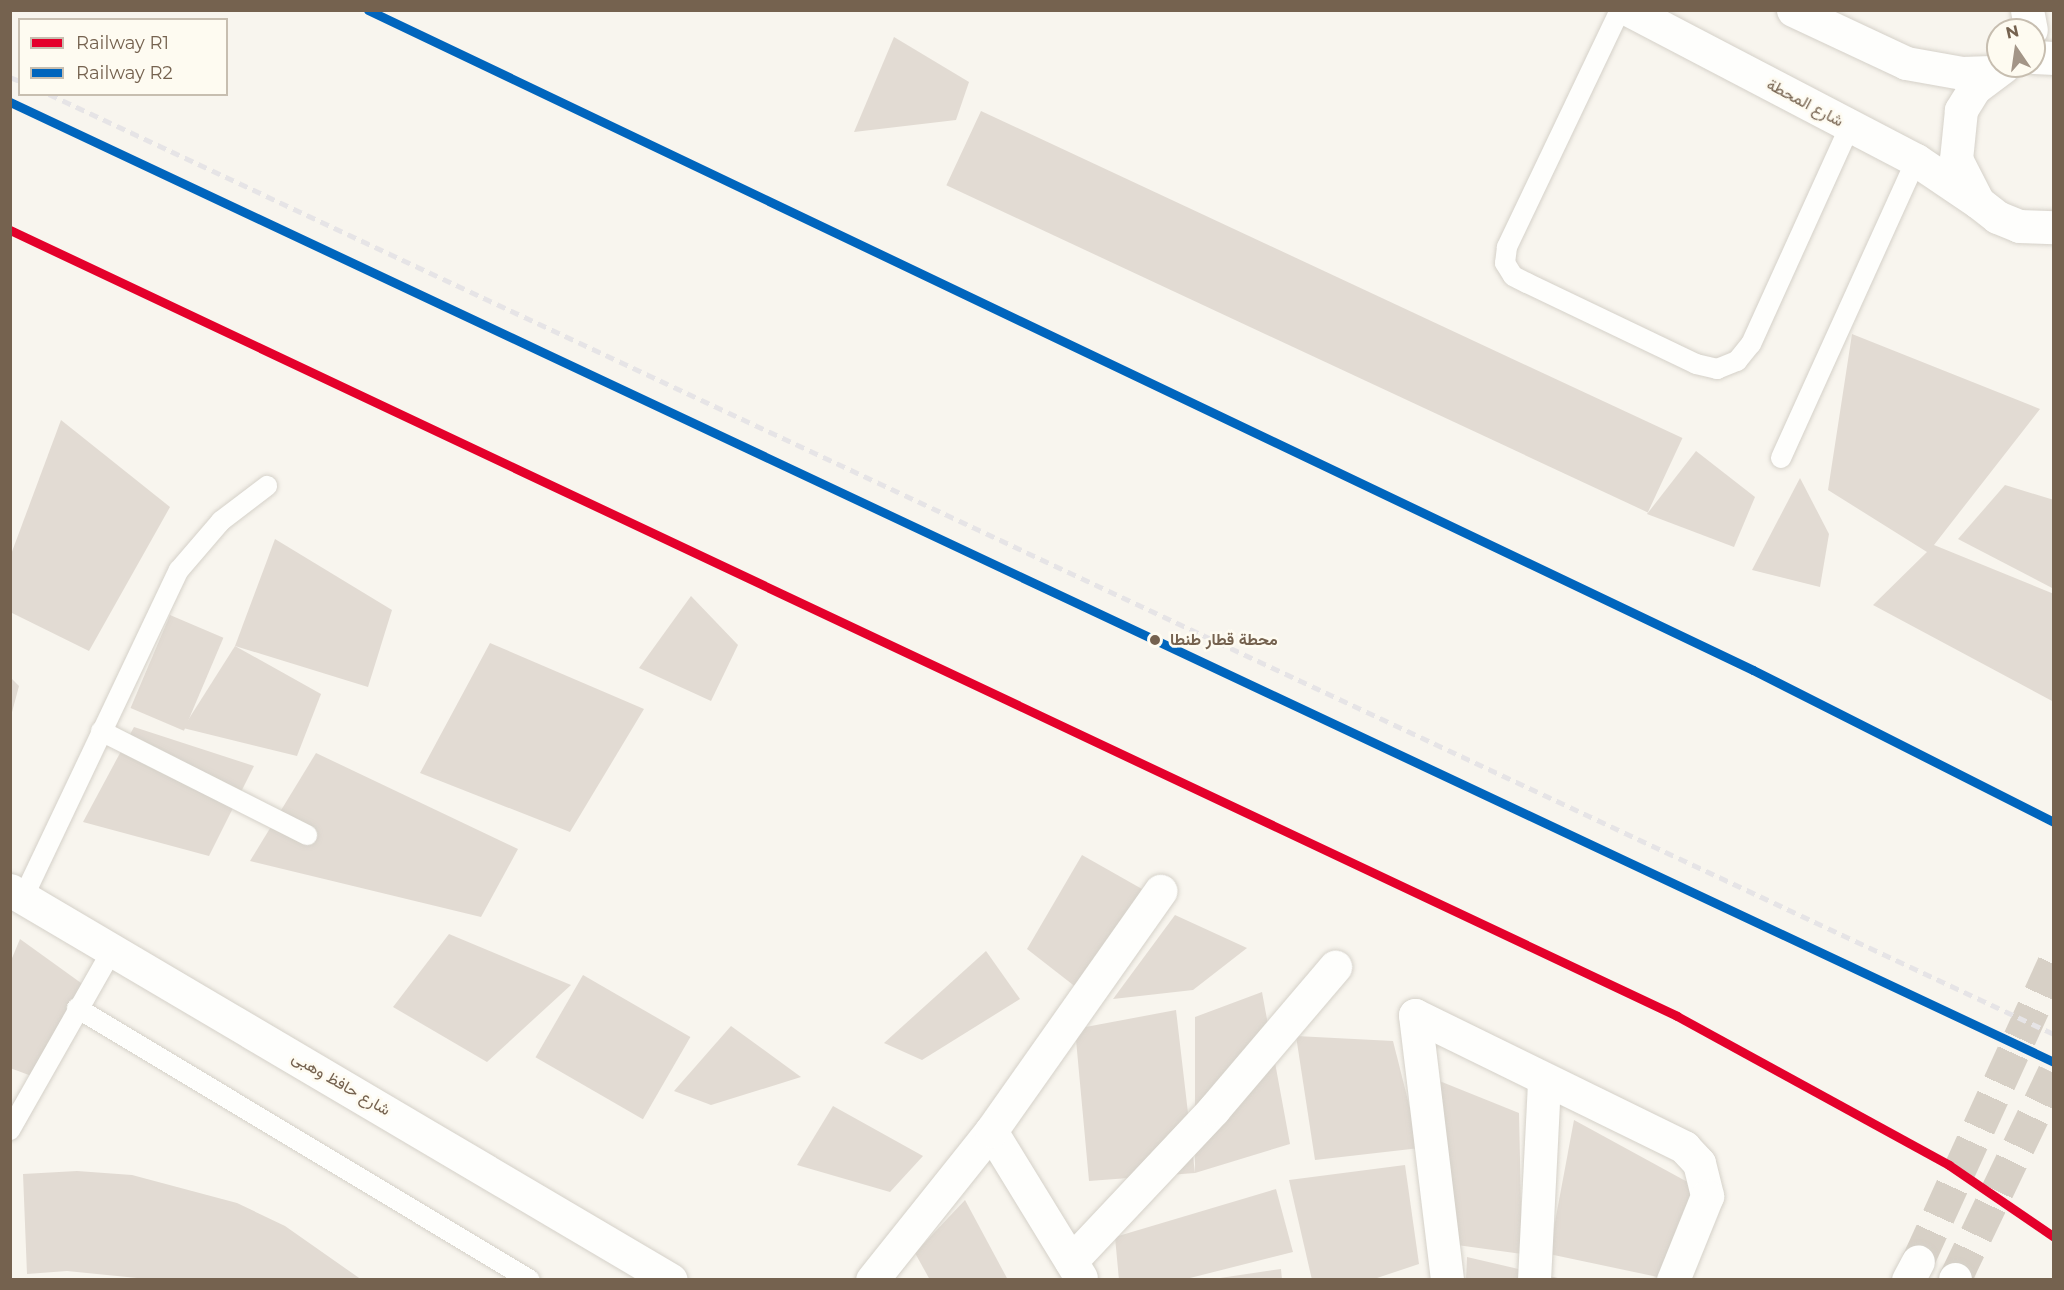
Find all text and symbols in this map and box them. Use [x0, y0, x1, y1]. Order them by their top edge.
legend [18, 18, 228, 96]
north arrow [1986, 18, 2046, 78]
text: N [2004, 21, 2021, 43]
text: Railway R1 [76, 32, 169, 54]
text: Railway R2 [76, 62, 173, 84]
street label: شارع المحطة [1763, 75, 1847, 131]
marker: محطة قطار طنطا [1145, 630, 1165, 650]
place label: محطة قطار طنطا [1170, 630, 1278, 650]
street label: شارع حافظ وهبى [288, 1048, 394, 1120]

